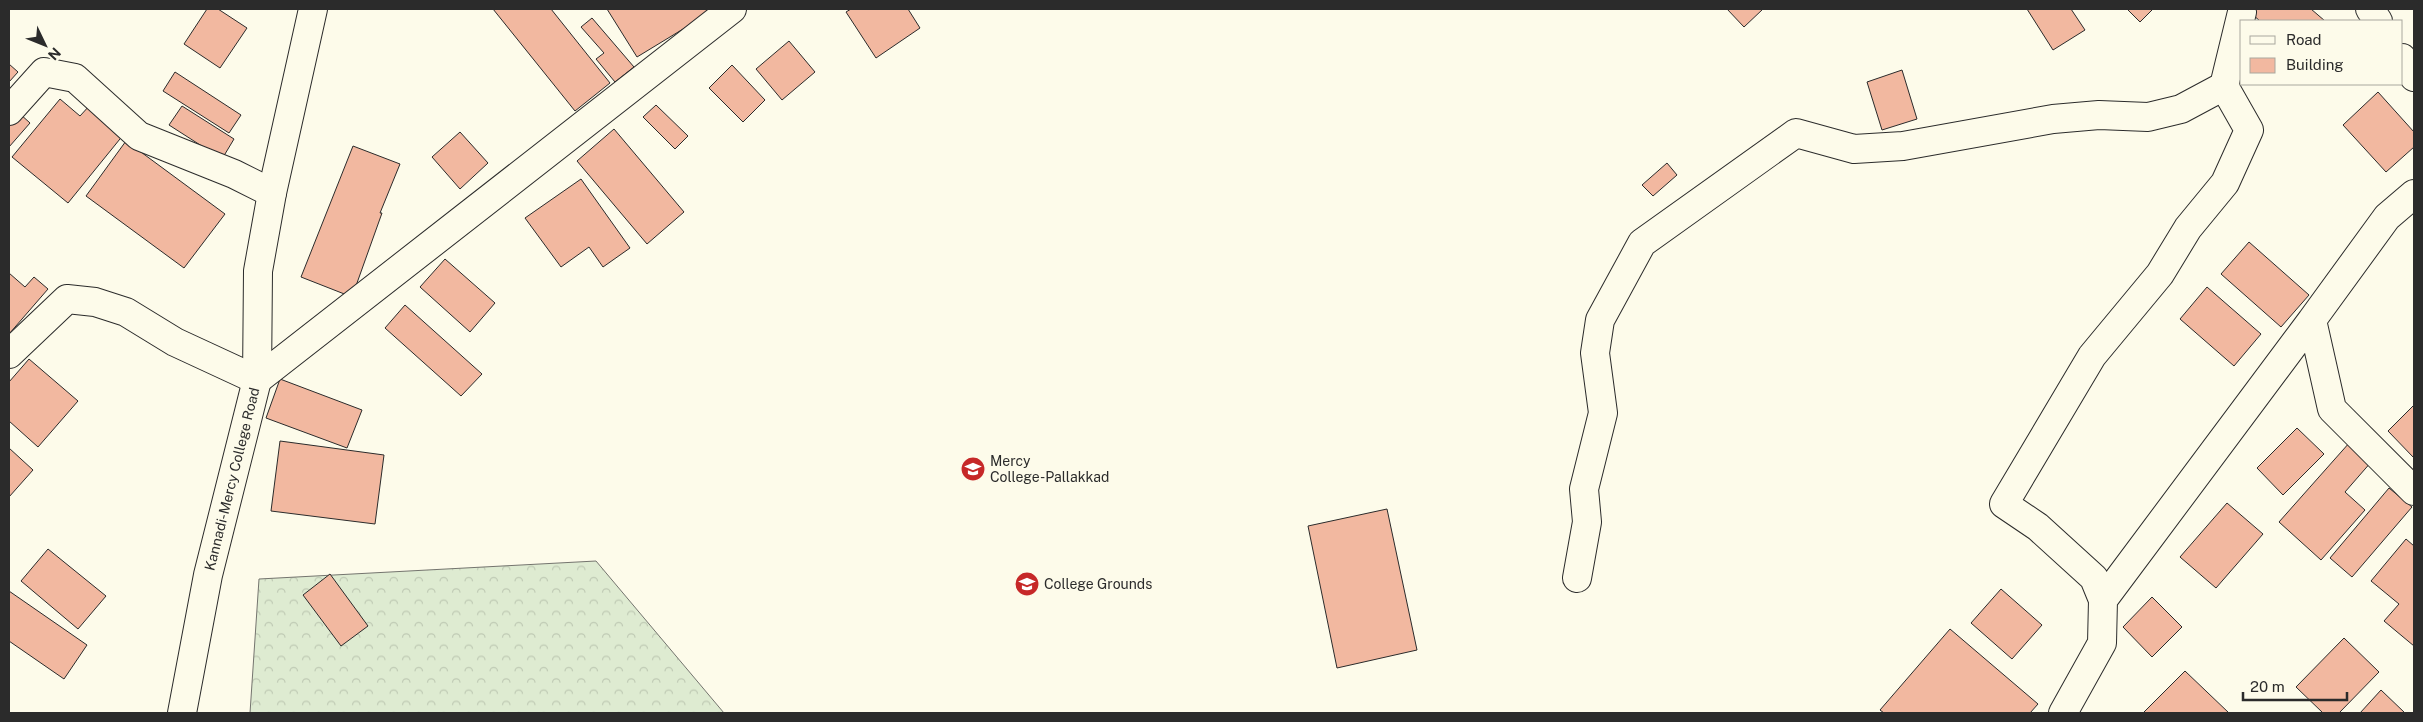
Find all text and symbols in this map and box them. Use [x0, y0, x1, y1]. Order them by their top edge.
north arrow [20, 20, 70, 70]
legend [2240, 20, 2403, 85]
text: Road [2286, 31, 2322, 48]
text: N [45, 44, 64, 63]
text: Building [2286, 56, 2344, 73]
street label: Kannadi-Mercy College Road [201, 386, 263, 572]
place label: Mercy College-Pallakkad [990, 453, 1109, 485]
school or university icon: Mercy College-Pallakkad [960, 456, 986, 482]
school or university icon: College Grounds [1014, 571, 1040, 597]
place label: College Grounds [1044, 576, 1152, 592]
scale bar [2243, 670, 2347, 702]
text: 20 m [2250, 678, 2285, 695]

